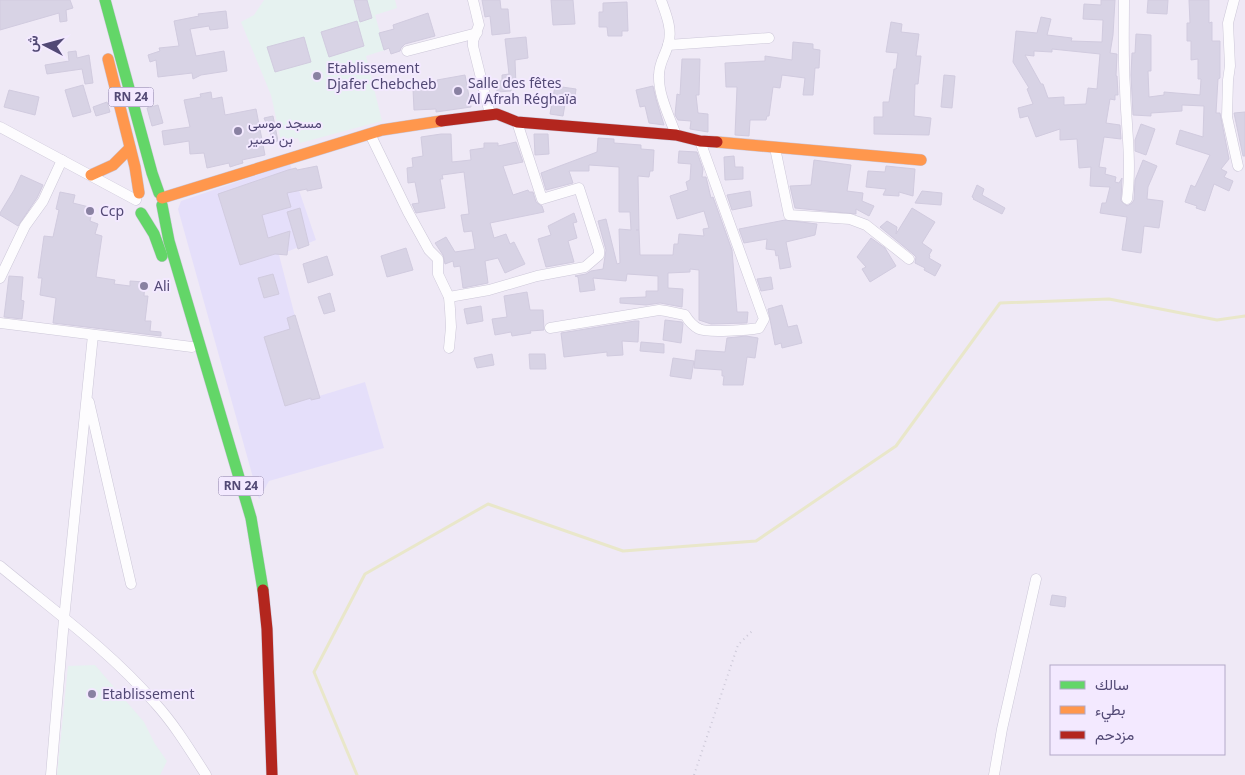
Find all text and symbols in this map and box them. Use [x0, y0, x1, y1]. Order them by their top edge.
north arrow [20, 20, 70, 70]
text: ش [21, 34, 42, 53]
place label: Etablissement Djafer Chebcheb [327, 58, 437, 93]
marker: Etablissement Djafer Chebcheb [311, 70, 323, 82]
place label: Salle des fêtes Al Afrah Réghaïa [468, 73, 577, 108]
marker: Salle des fêtes Al Afrah Réghaïa [452, 85, 464, 97]
road number: RN 24 [108, 88, 154, 106]
place label: مسجد موسى بن نصير [247, 113, 322, 148]
marker: مسجد موسى بن نصير [232, 125, 244, 137]
place label: Ccp [100, 201, 124, 220]
marker: Ccp [84, 205, 96, 217]
place label: Ali [154, 276, 170, 295]
marker: Ali [138, 280, 150, 292]
road number: RN 24 [218, 476, 264, 496]
legend [1050, 665, 1225, 755]
text: سالك [1095, 674, 1129, 694]
place label: Etablissement [102, 684, 195, 703]
marker: Etablissement [86, 688, 98, 700]
text: بطيء [1095, 699, 1125, 723]
text: مزدحم [1095, 724, 1134, 745]

